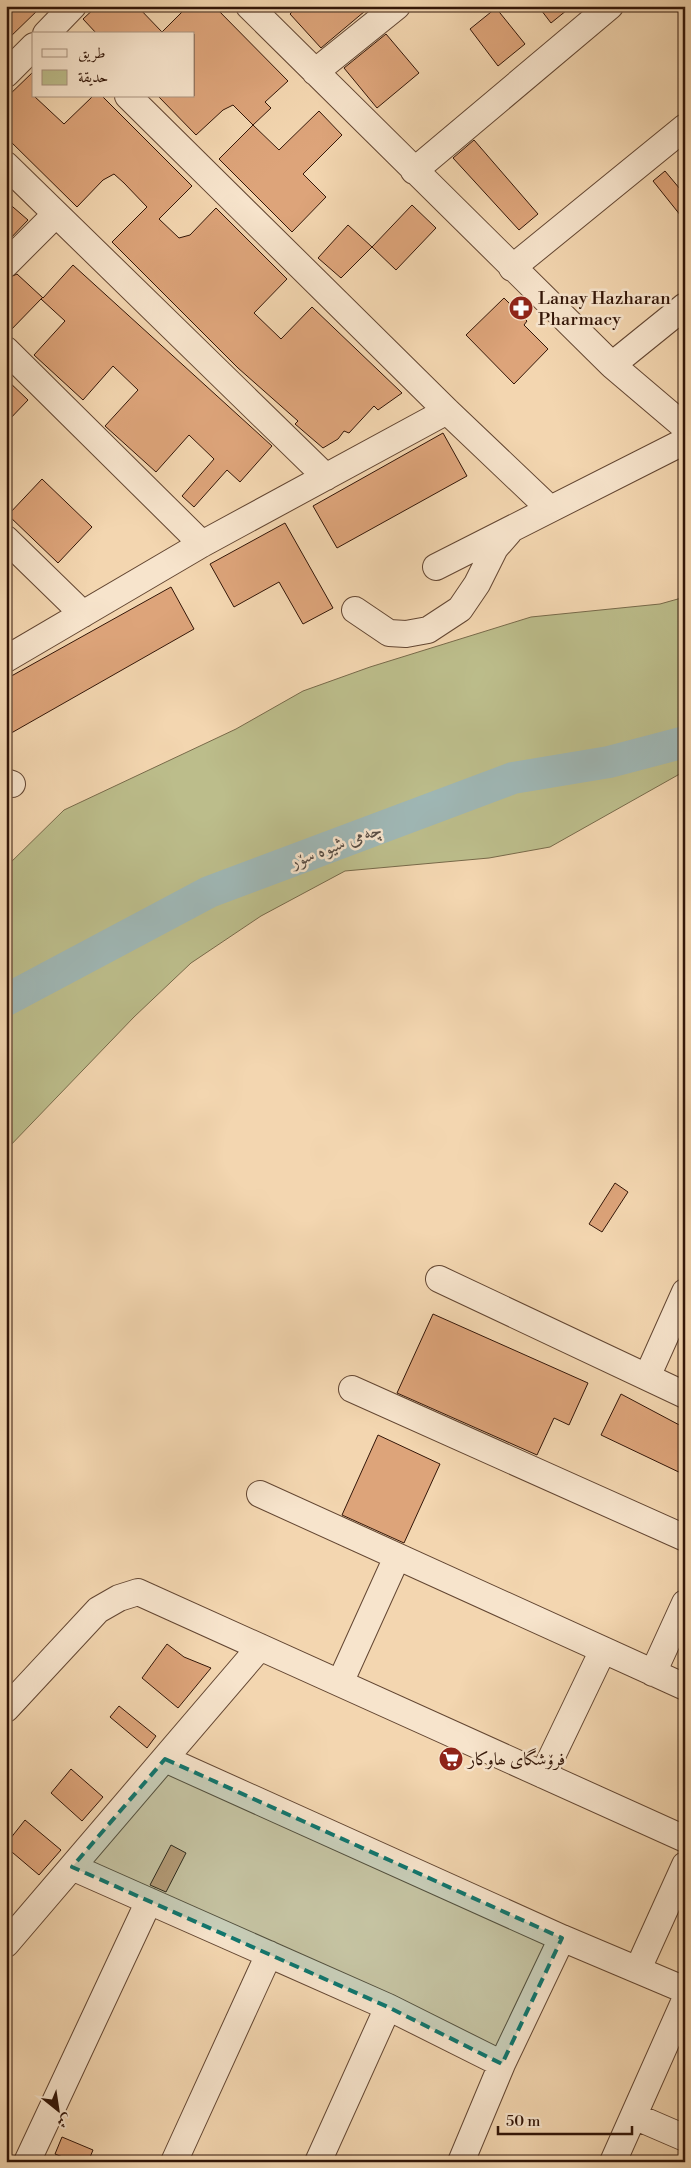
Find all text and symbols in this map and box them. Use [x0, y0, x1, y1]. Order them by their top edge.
legend [32, 32, 195, 98]
text: طريق [78, 44, 105, 63]
text: حديقة [78, 68, 108, 87]
place label: Lanay Hazharan Pharmacy [538, 287, 671, 331]
pharmacy icon: Lanay Hazharan Pharmacy [508, 295, 534, 321]
water label: چەمی شیوە سۆر [285, 816, 386, 875]
supermarket icon: فرۆشگای ھاوکار [438, 1746, 464, 1772]
place label: فرۆشگای ھاوکار [466, 1747, 565, 1771]
north arrow [32, 2086, 82, 2136]
scale bar [498, 2103, 632, 2135]
text: ش [53, 2109, 75, 2132]
text: 50 m [506, 2112, 540, 2131]

